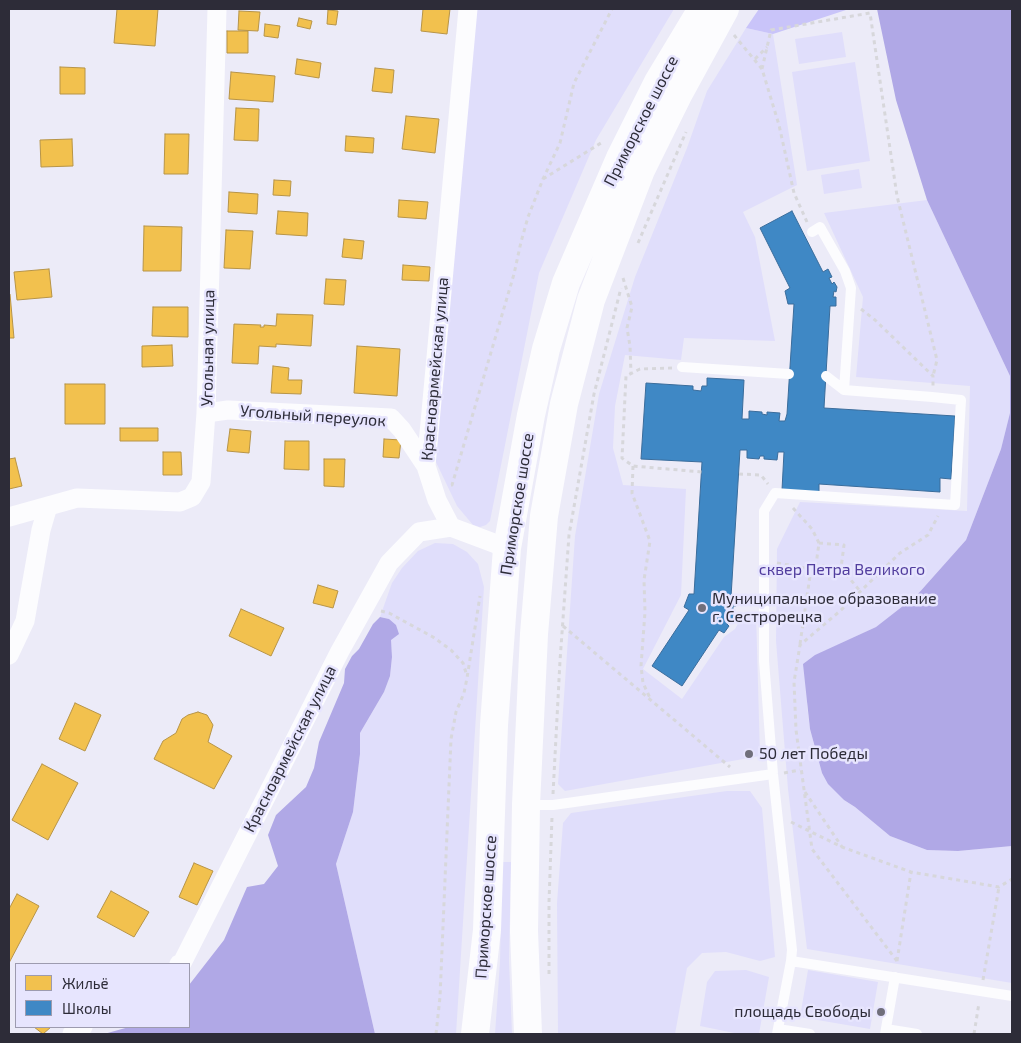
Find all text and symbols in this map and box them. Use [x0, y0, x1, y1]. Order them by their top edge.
street label: Приморское шоссе [600, 53, 682, 189]
street label: Красноармейская улица [417, 276, 453, 462]
street label: Угольная улица [197, 289, 219, 407]
street label: Угольный переулок [239, 401, 387, 431]
street label: Приморское шоссе [496, 432, 538, 576]
park label: сквер Петра Великого [759, 560, 925, 580]
place label: Муниципальное образование г. Сестрорецка [712, 589, 937, 627]
marker: Муниципальное образование г. Сестрорецка [696, 602, 708, 614]
street label: Красноармейская улица [240, 662, 340, 836]
place label: 50 лет Победы [759, 744, 868, 764]
marker: 50 лет Победы [743, 748, 755, 760]
street label: Приморское шоссе [471, 835, 501, 979]
legend [15, 963, 190, 1028]
text: Жильё [62, 974, 109, 992]
text: Школы [62, 999, 112, 1017]
place label: площадь Свободы [734, 1002, 871, 1022]
marker: площадь Свободы [875, 1006, 887, 1018]

